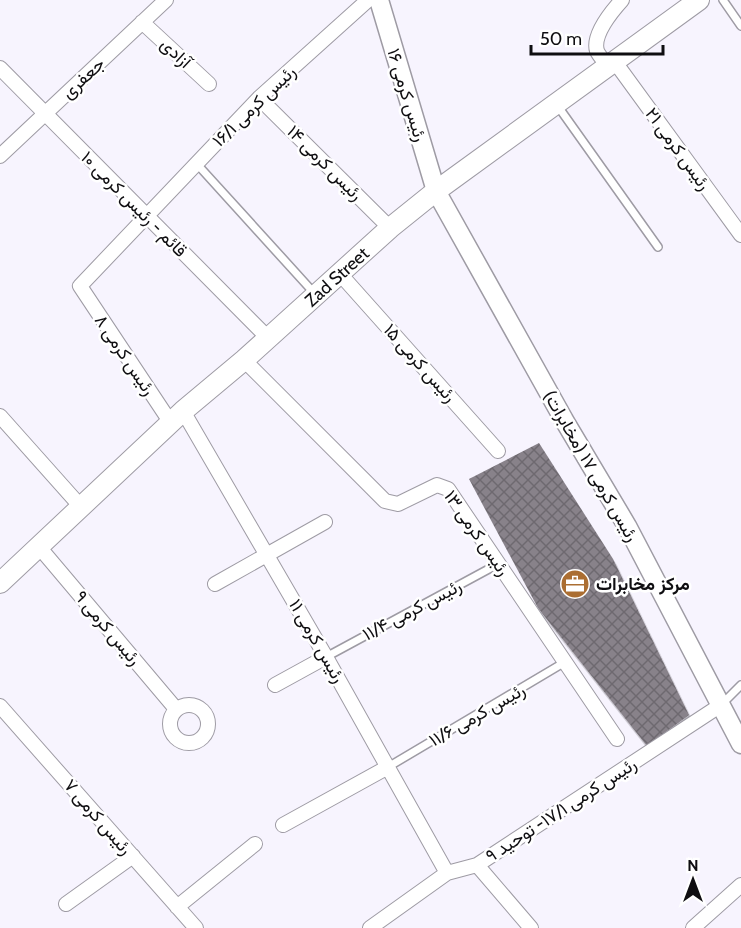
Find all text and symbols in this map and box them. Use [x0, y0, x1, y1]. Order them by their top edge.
scale bar [531, 18, 663, 56]
text: 50 m [540, 28, 582, 50]
street label: آزادی [156, 33, 197, 74]
street label: رئیس کرمی ۱۶ [382, 46, 432, 144]
street label: جعفری [57, 53, 109, 103]
street label: رئیس کرمی ۱۶/۱ [208, 61, 300, 151]
street label: رئیس کرمی ۲۱ [641, 103, 715, 195]
street label: رئیس کرمی ۱۴ [283, 121, 367, 205]
street label: قائم - رئیس کرمی ۱۰ [76, 146, 192, 262]
street label: Zad Street [300, 243, 374, 311]
street label: رئیس کرمی ۸ [90, 310, 160, 400]
street label: رئیس کرمی ۱۵ [379, 319, 461, 407]
street label: رئیس کرمی ۱۷ (مخابرات) [539, 386, 643, 546]
street label: رئیس کرمی ۱۳ [439, 486, 515, 580]
office icon: مرکز مخابرات [559, 568, 591, 600]
place label: مرکز مخابرات [596, 573, 690, 595]
street label: رئیس کرمی ۱۱/۴ [359, 575, 465, 645]
street label: رئیس کرمی ۹ [70, 586, 146, 670]
street label: رئیس کرمی ۱۱ [284, 595, 350, 687]
street label: رئیس کرمی ۱۱/۶ [425, 679, 529, 751]
street label: رئیس کرمی ۱۷/۱- توحید ۹ [481, 753, 641, 867]
street label: رئیس کرمی ۷ [59, 775, 137, 859]
north arrow [663, 850, 723, 910]
text: N [687, 856, 699, 875]

